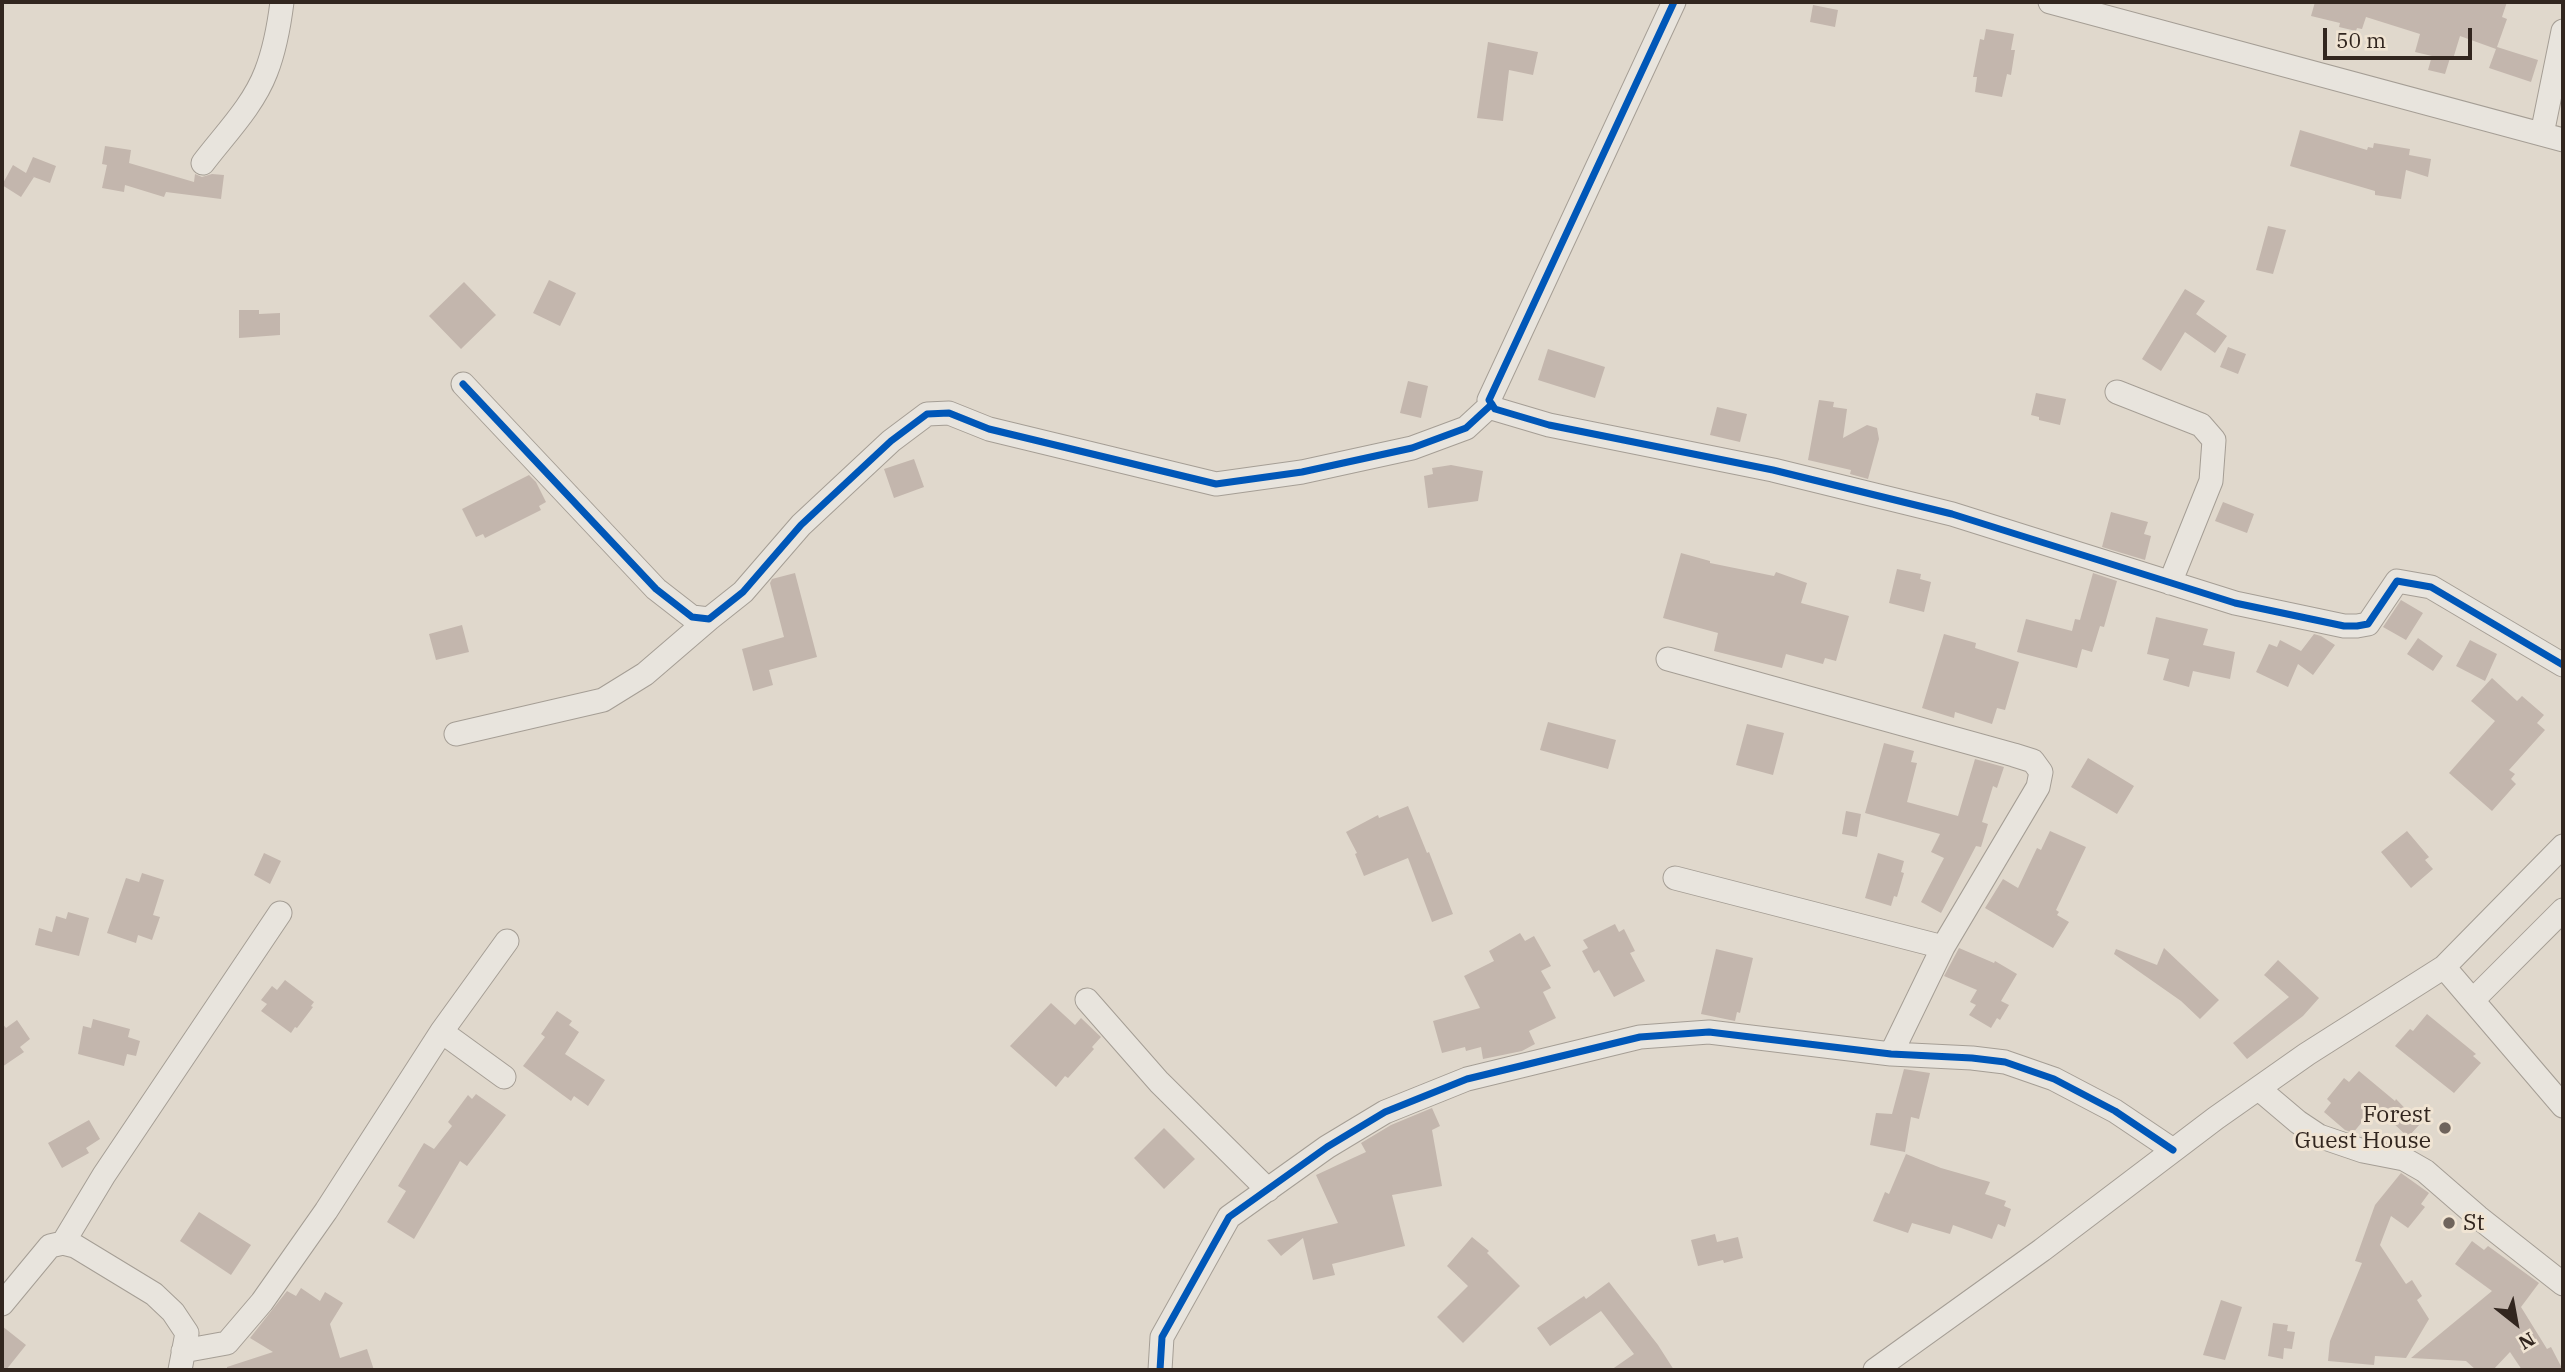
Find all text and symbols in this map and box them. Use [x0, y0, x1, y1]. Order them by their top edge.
scale bar [2327, 14, 2476, 58]
text: 50 m [2336, 26, 2386, 54]
place label: Forest Guest House [2294, 1101, 2431, 1155]
marker: Forest Guest House [2437, 1120, 2453, 1136]
place label: St [2463, 1209, 2485, 1237]
marker: St [2441, 1215, 2457, 1231]
north arrow [2481, 1288, 2551, 1358]
text: N [2514, 1327, 2539, 1355]

